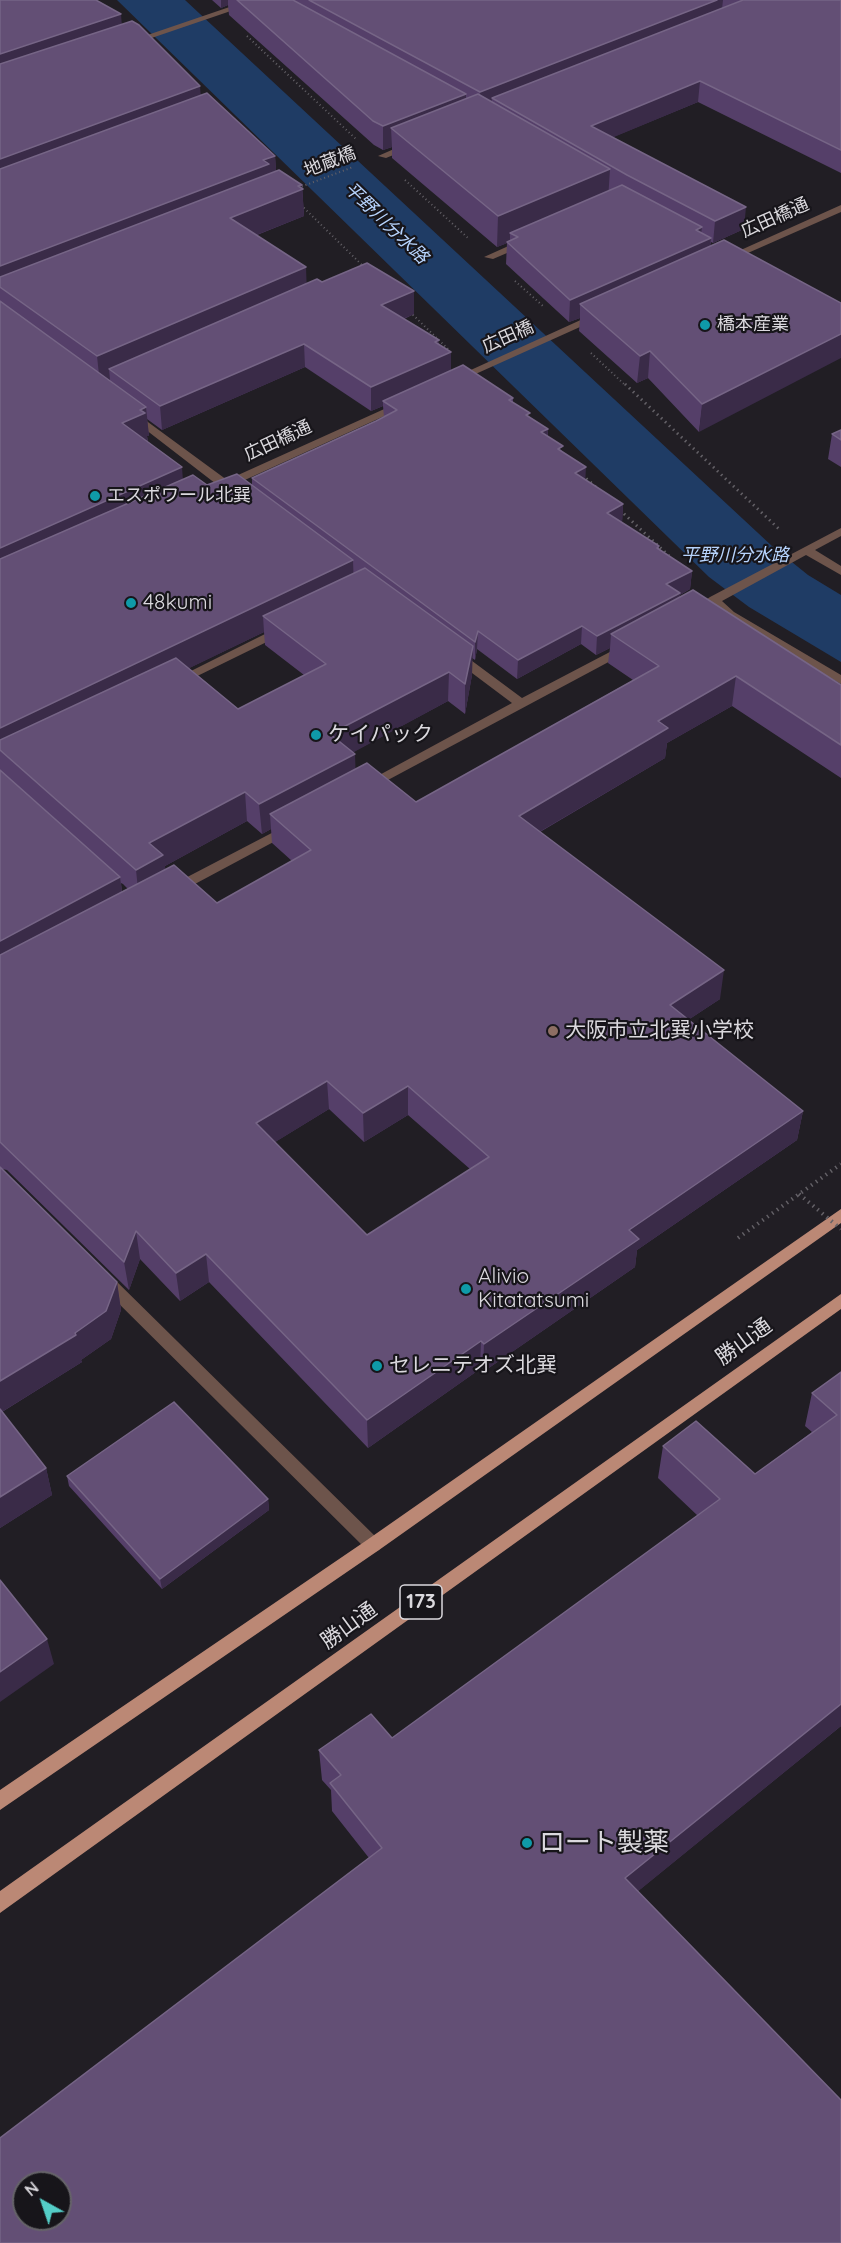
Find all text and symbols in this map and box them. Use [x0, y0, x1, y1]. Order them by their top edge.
street label: 地蔵橋 [301, 142, 359, 182]
water label: 平野川分水路 [340, 178, 432, 268]
street label: 広田橋通 [738, 193, 812, 243]
place label: 橋本産業 [717, 314, 789, 336]
street label: 広田橋 [479, 316, 537, 358]
marker: 橋本産業 [698, 318, 712, 332]
street label: 広田橋通 [241, 416, 315, 466]
place label: エスポワール北巽 [107, 485, 251, 507]
marker: エスポワール北巽 [88, 489, 102, 503]
water label: 平野川分水路 [681, 545, 789, 567]
place label: 48kumi [143, 590, 212, 616]
marker: 48kumi [124, 596, 138, 610]
place label: ケイパック [328, 722, 433, 748]
marker: ケイパック [309, 728, 323, 742]
place label: 大阪市立北巽小学校 [565, 1018, 754, 1044]
marker: 大阪市立北巽小学校 [546, 1024, 560, 1038]
place label: Alivio Kitatatsumi [478, 1264, 589, 1314]
marker: Alivio Kitatatsumi [459, 1282, 473, 1296]
street label: 勝山通 [711, 1313, 777, 1371]
place label: セレニテオズ北巽 [389, 1353, 557, 1379]
marker: セレニテオズ北巽 [370, 1359, 384, 1373]
road number: 173 [400, 1585, 442, 1619]
street label: 勝山通 [316, 1597, 382, 1655]
place label: ロート製薬 [539, 1827, 669, 1859]
marker: ロート製薬 [520, 1836, 534, 1850]
north arrow [12, 2171, 72, 2231]
text: N [21, 2177, 43, 2200]

